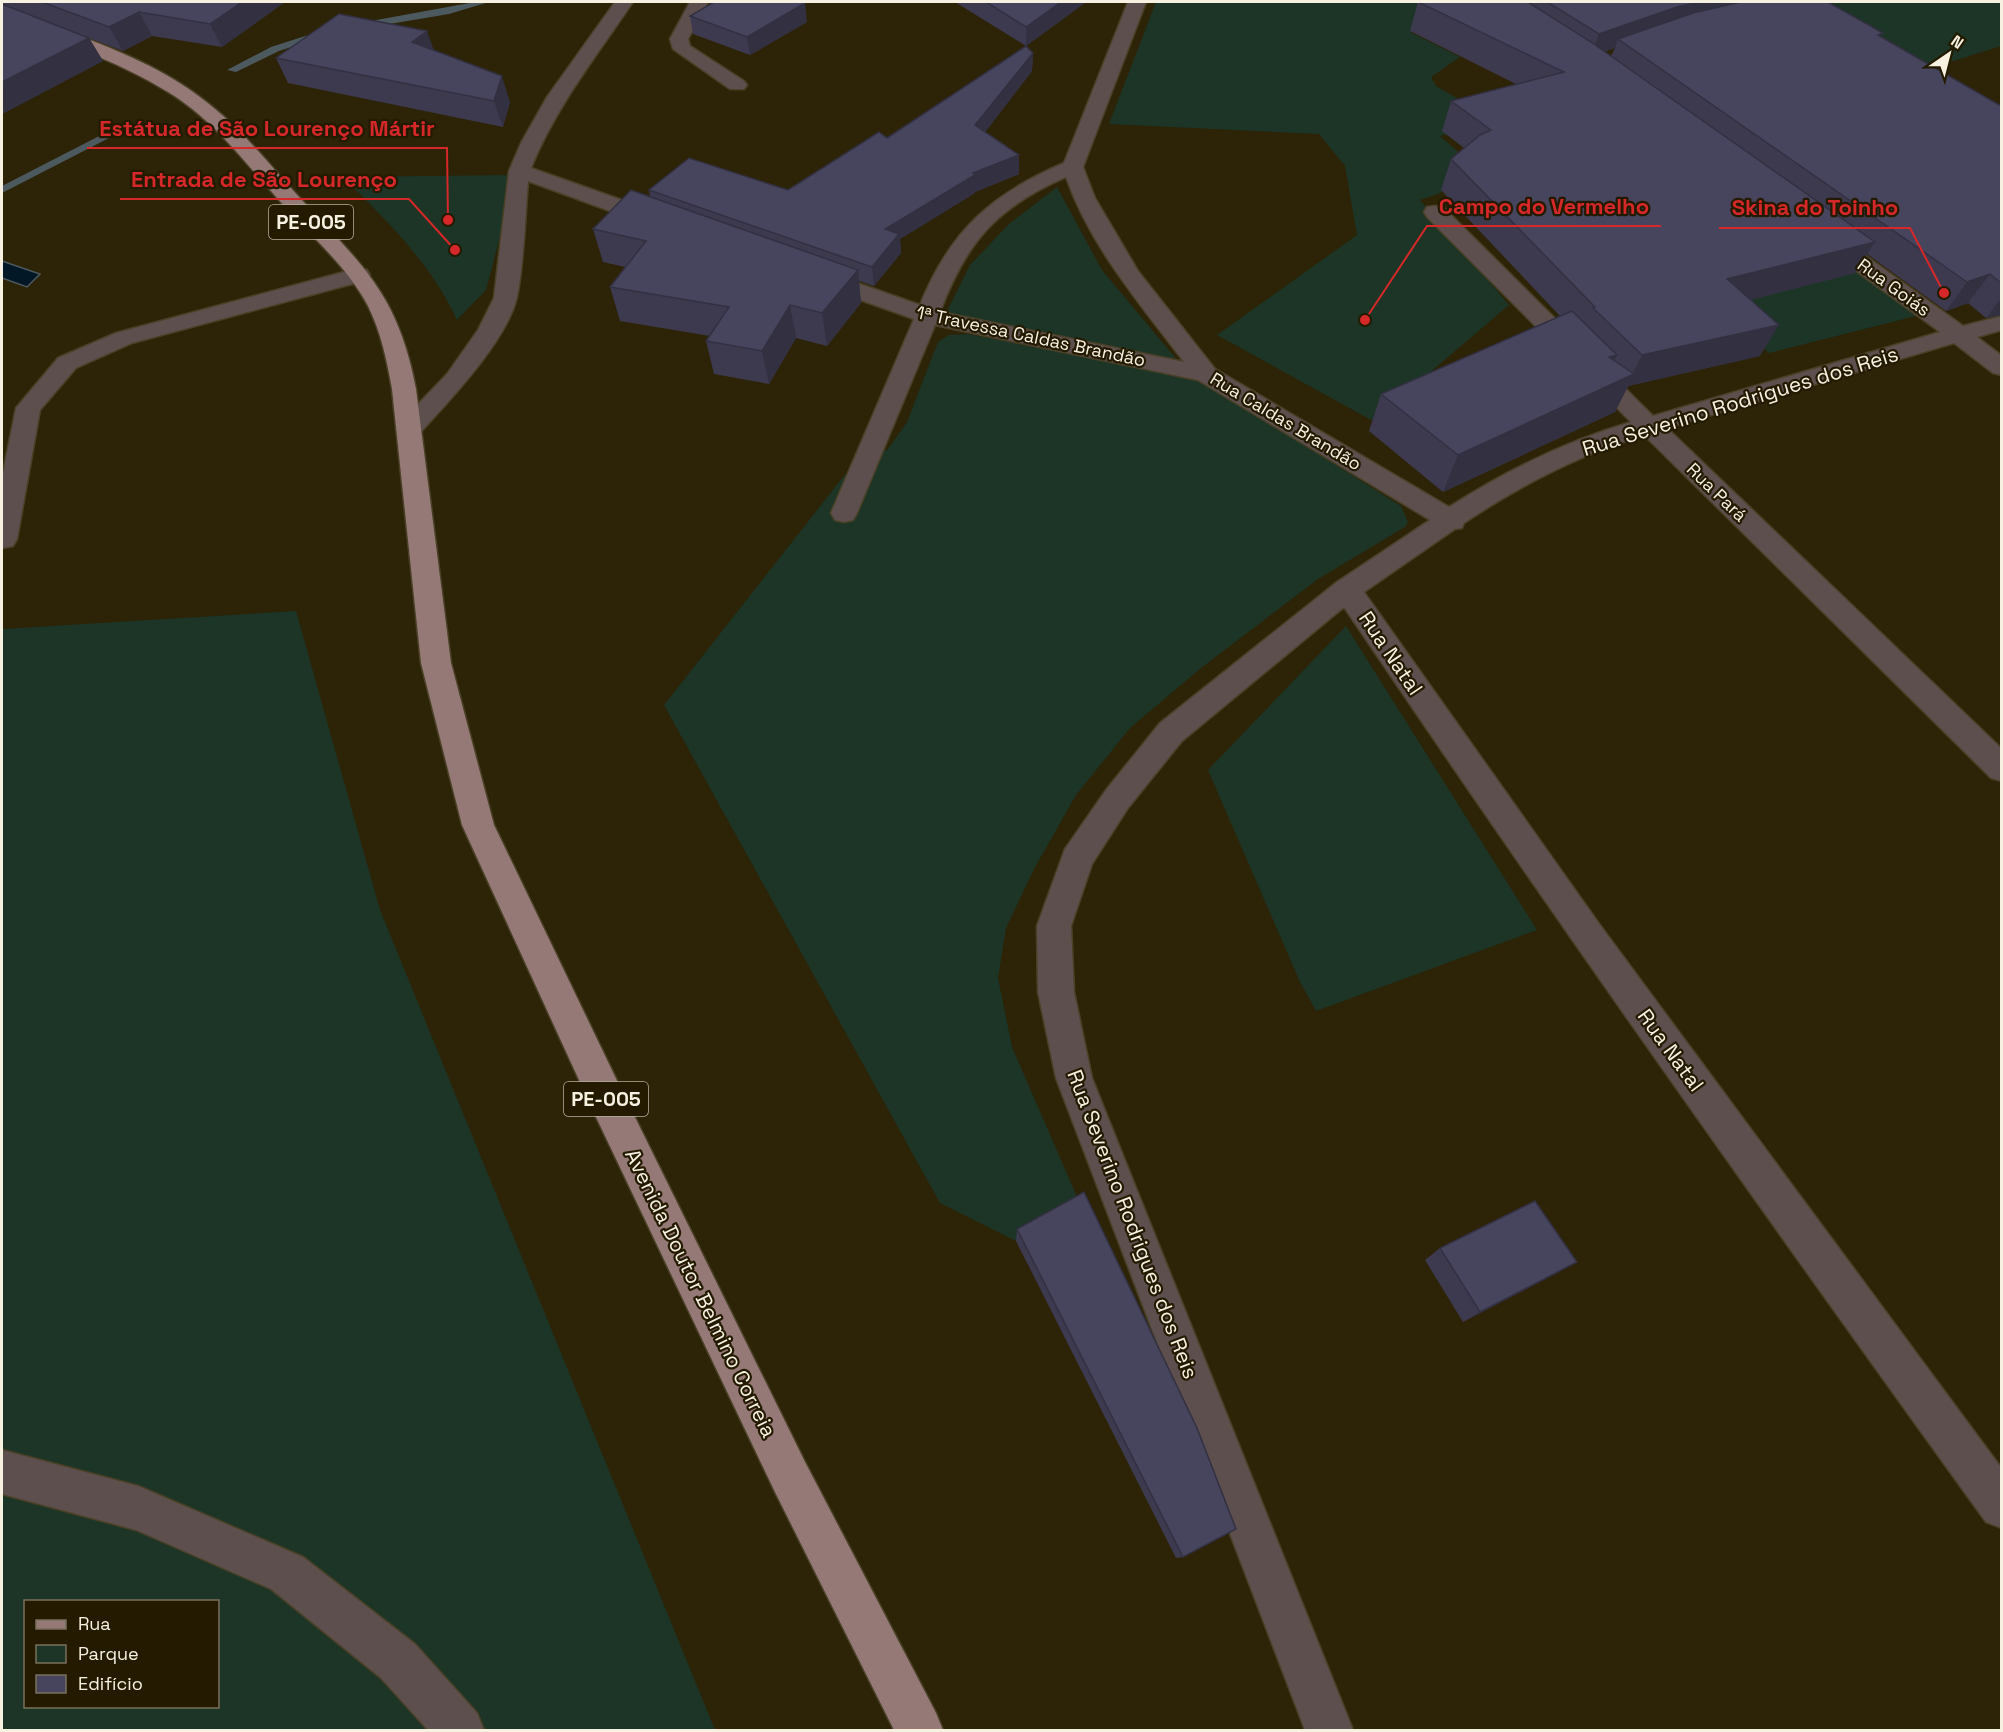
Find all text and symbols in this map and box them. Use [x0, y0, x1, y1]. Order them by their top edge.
north arrow [1919, 24, 1979, 84]
text: N [1947, 30, 1968, 54]
callout: Estátua de São Lourenço Mártir [87, 108, 447, 148]
text: Estátua de São Lourenço Mártir [99, 114, 435, 142]
callout: Entrada de São Lourenço [120, 159, 409, 199]
text: Entrada de São Lourenço [131, 165, 397, 193]
callout: Campo do Vermelho [1427, 186, 1661, 226]
callout: Skina do Toinho [1719, 188, 1910, 228]
text: Campo do Vermelho [1439, 192, 1649, 220]
text: Skina do Toinho [1732, 193, 1898, 221]
road number: PE-005 [269, 205, 353, 239]
street label: Rua Goiás [1853, 253, 1935, 321]
street label: 1ª Travessa Caldas Brandão [914, 300, 1148, 372]
street label: Rua Severino Rodrigues dos Reis [1579, 340, 1901, 462]
street label: Rua Caldas Brandão [1206, 367, 1366, 475]
street label: Rua Pará [1682, 458, 1752, 526]
street label: Rua Natal [1353, 606, 1429, 700]
street label: Rua Natal [1632, 1003, 1710, 1097]
street label: Rua Severino Rodrigues dos Reis [1061, 1066, 1205, 1382]
road number: PE-005 [564, 1082, 648, 1116]
street label: Avenida Doutor Belmino Correia [619, 1144, 783, 1442]
legend [24, 1600, 219, 1708]
text: Rua [78, 1612, 111, 1635]
text: Parque [78, 1642, 139, 1665]
text: Edifício [78, 1672, 143, 1695]

